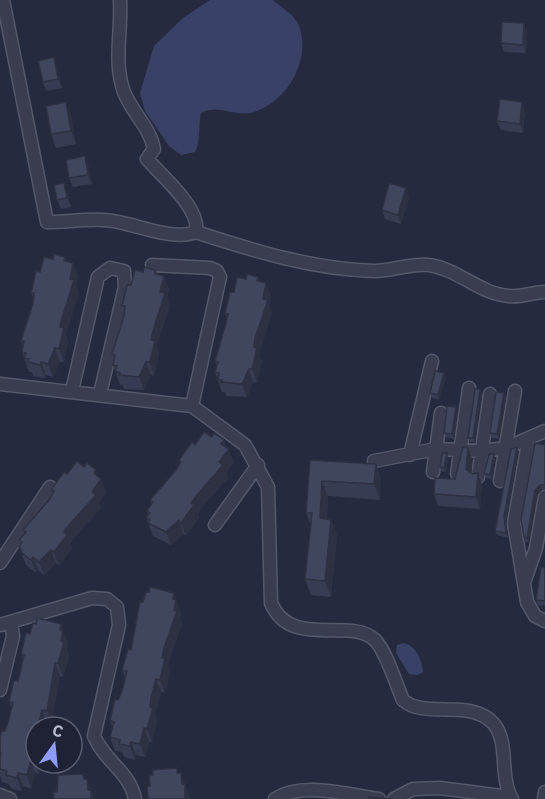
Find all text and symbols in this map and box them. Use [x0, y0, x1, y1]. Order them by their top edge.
north arrow [24, 715, 84, 775]
text: С [50, 720, 66, 742]

